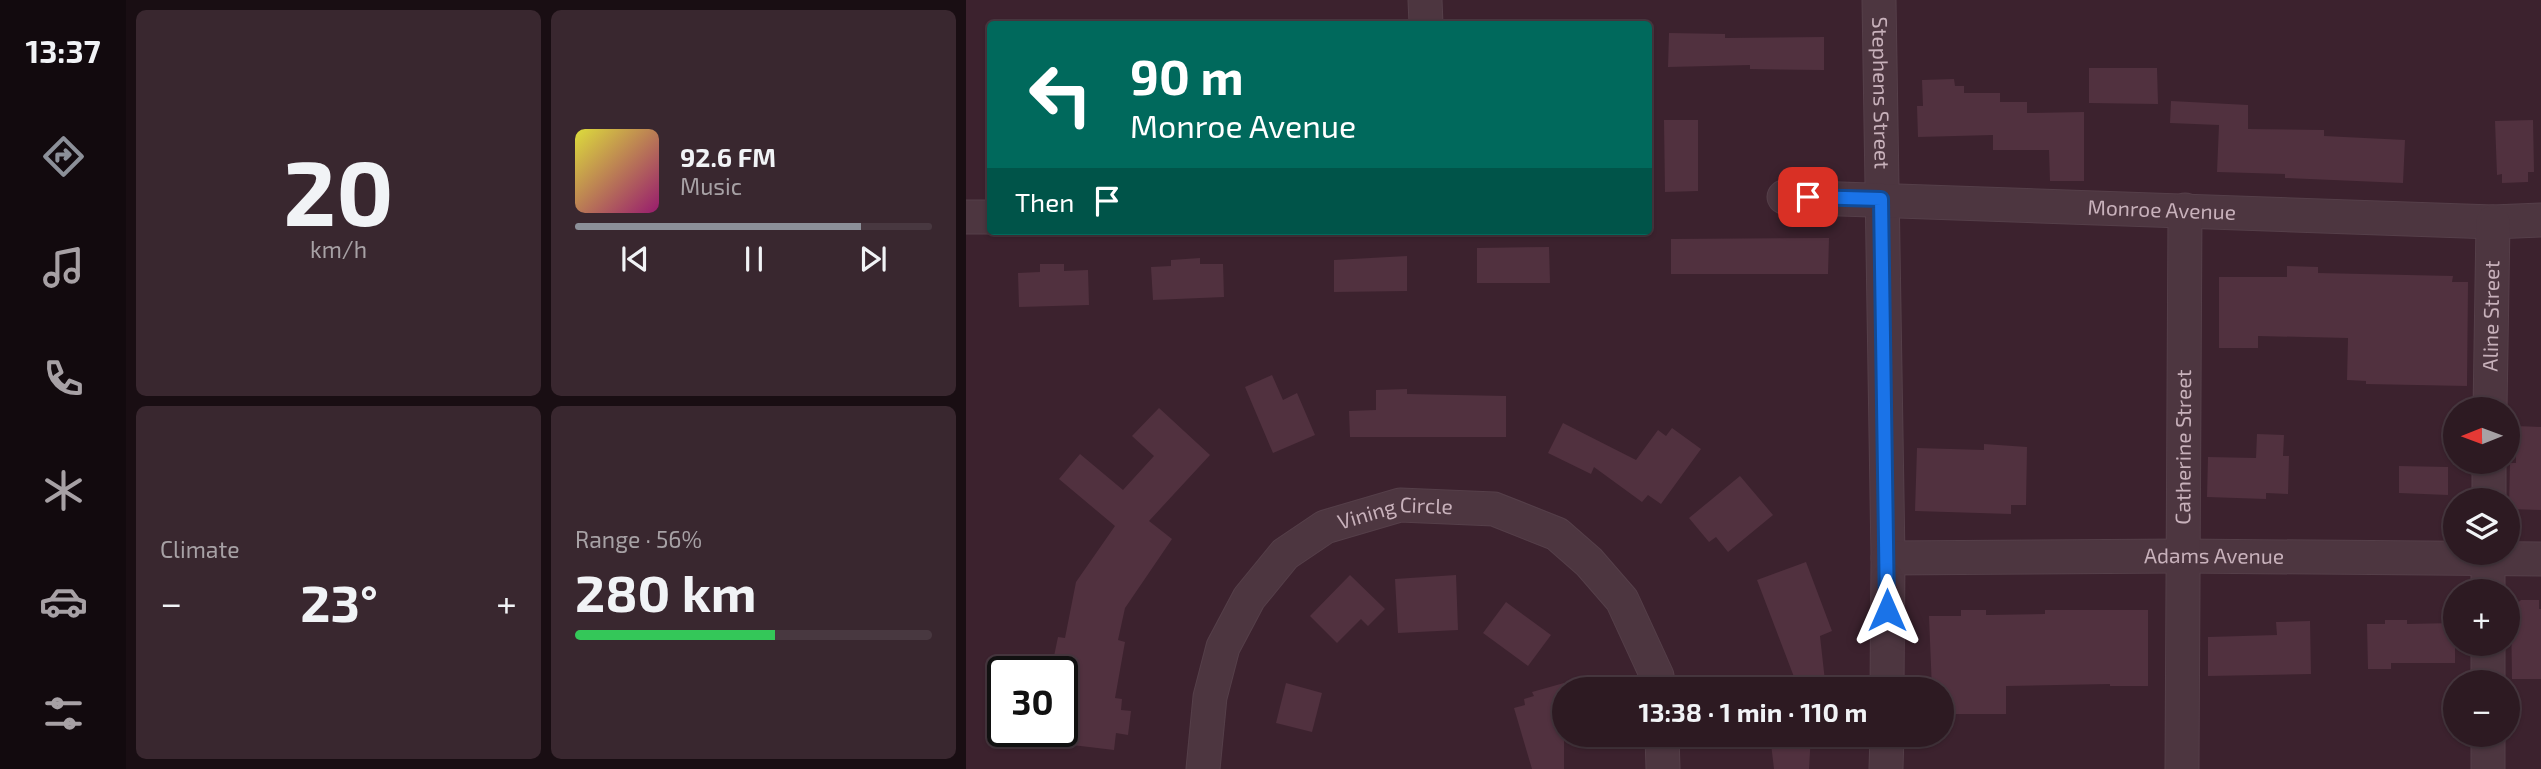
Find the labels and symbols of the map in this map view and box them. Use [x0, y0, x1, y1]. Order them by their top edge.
street label: Stephens Street [1868, 16, 1896, 169]
pin [1778, 167, 1838, 227]
street label: Monroe Avenue [2087, 194, 2236, 224]
street label: Aline Street [2477, 260, 2503, 372]
street label: Catherine Street [2169, 369, 2195, 525]
north arrow [2443, 397, 2520, 474]
street label: Vining Circle [1334, 491, 1453, 534]
street label: Adams Avenue [2144, 542, 2284, 568]
position arrow [1850, 573, 1924, 647]
speed limit sign: 30 [987, 656, 1078, 747]

